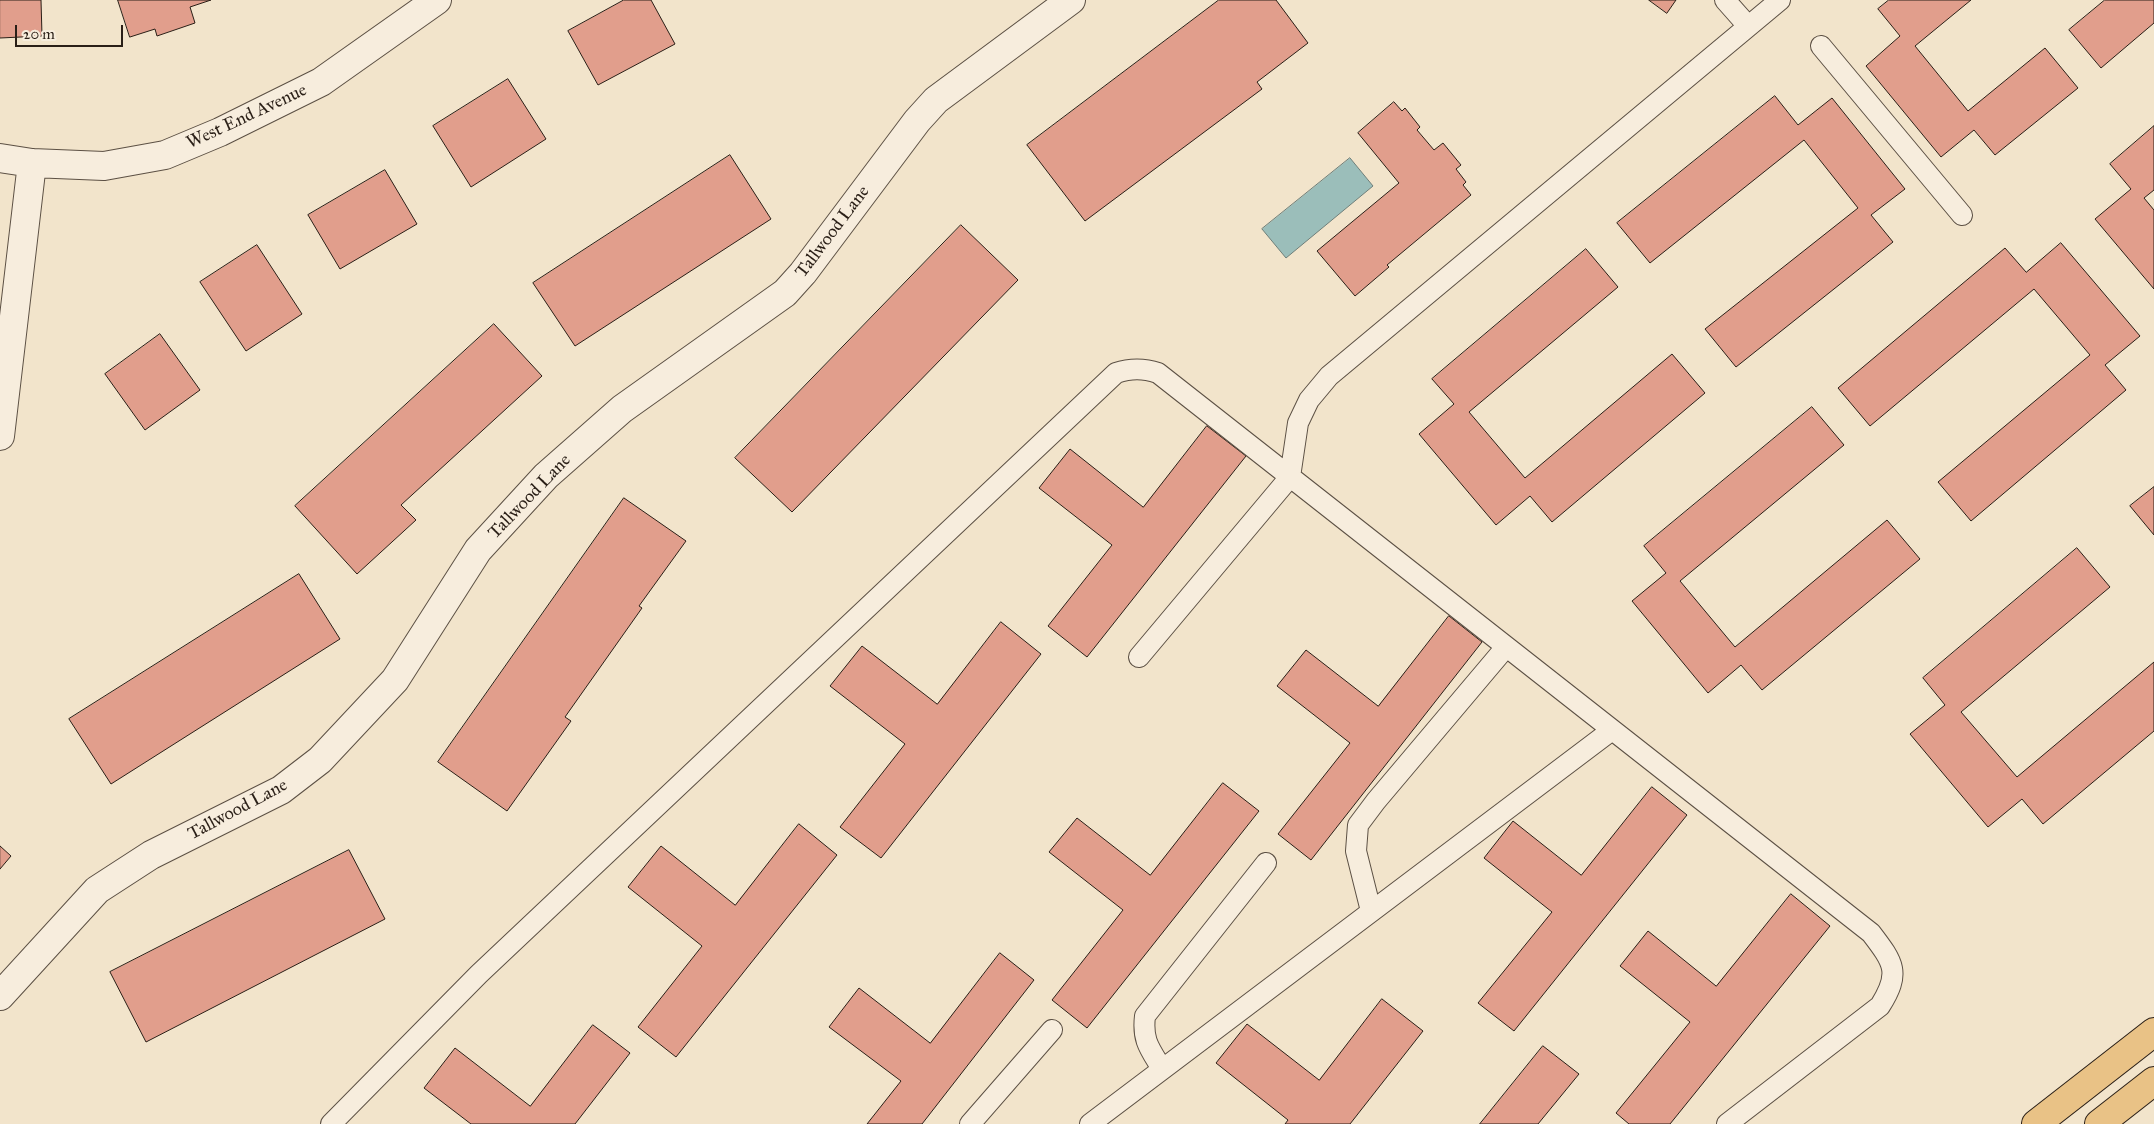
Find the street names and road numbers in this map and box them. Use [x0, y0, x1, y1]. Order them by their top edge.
street label: West End Avenue [183, 80, 311, 154]
street label: Tallwood Lane [791, 182, 875, 282]
street label: Tallwood Lane [484, 450, 576, 544]
street label: Tallwood Lane [185, 775, 291, 845]

